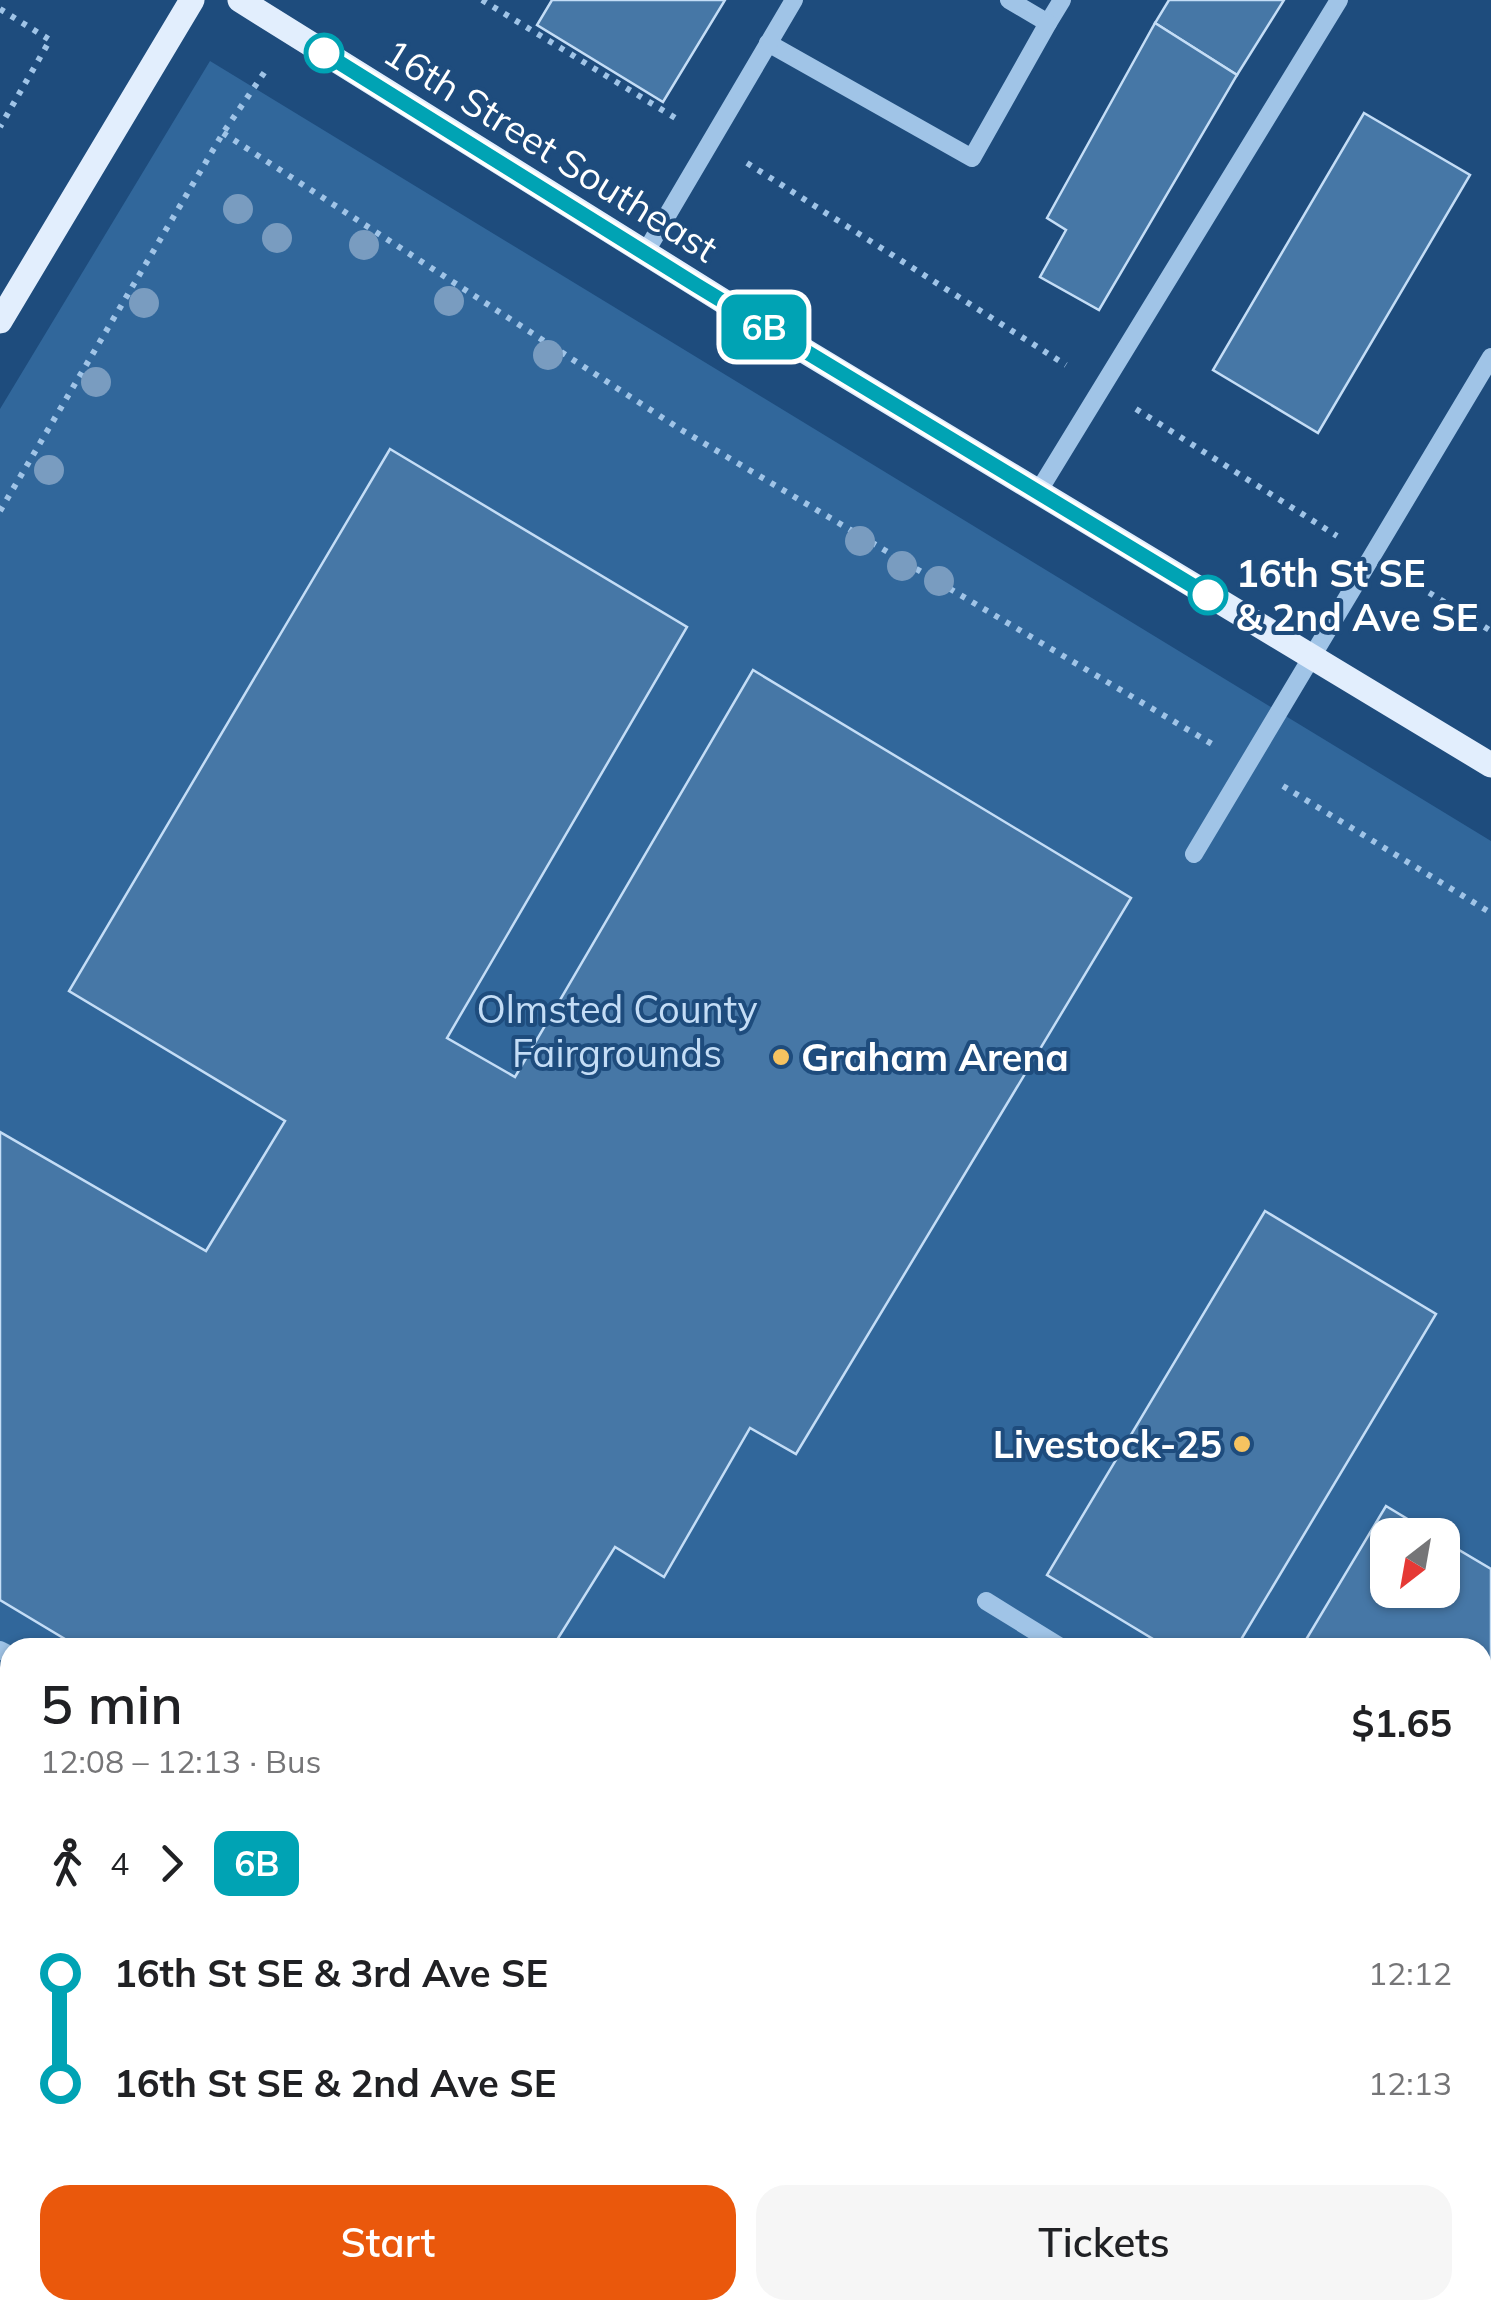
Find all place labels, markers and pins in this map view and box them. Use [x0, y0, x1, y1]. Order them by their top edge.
unlabelled marker [305, 34, 343, 72]
place label: 16th St SE & 2nd Ave SE [1236, 549, 1478, 641]
marker: 16th St SE & 2nd Ave SE [1189, 576, 1227, 614]
place label: Graham Arena [801, 1033, 1069, 1081]
marker: Graham Arena [770, 1046, 792, 1068]
place label: Livestock-25 [993, 1420, 1222, 1468]
marker: Livestock-25 [1231, 1433, 1253, 1455]

